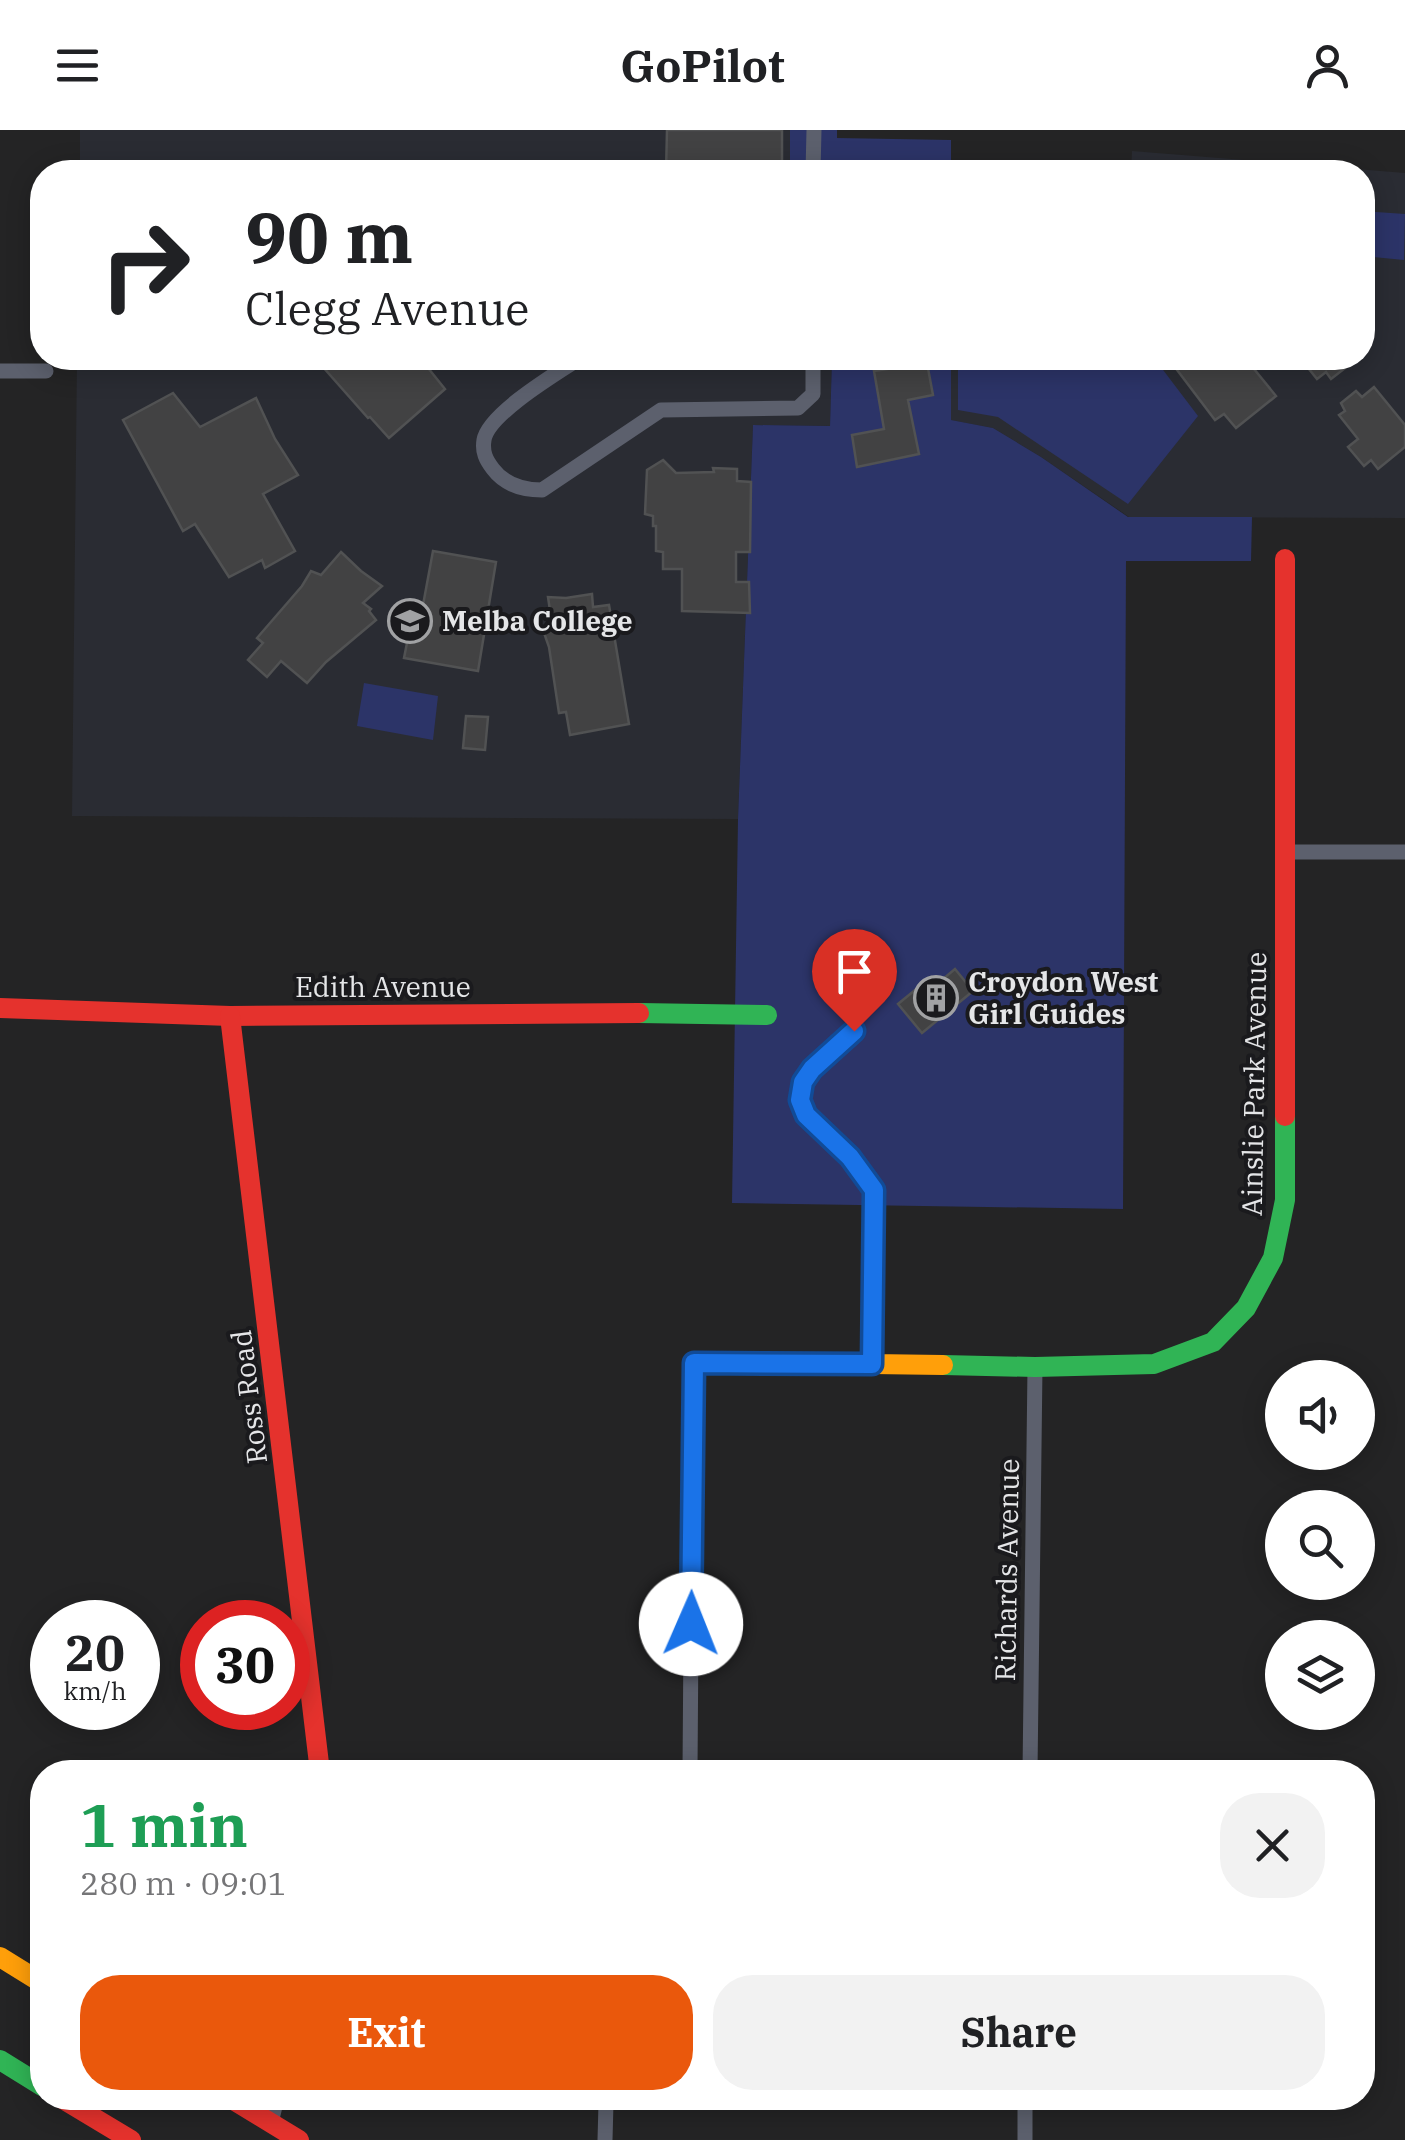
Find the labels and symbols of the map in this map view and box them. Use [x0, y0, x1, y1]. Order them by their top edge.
school or university icon: Melba College [387, 598, 433, 644]
place label: Melba College [442, 602, 633, 639]
pin [812, 929, 897, 1032]
street label: Ainslie Park Avenue [1233, 952, 1274, 1216]
place label: Croydon West Girl Guides [968, 963, 1158, 1032]
street label: Edith Avenue [295, 968, 471, 1005]
building icon: Croydon West Girl Guides [913, 975, 959, 1021]
street label: Ross Road [222, 1328, 275, 1466]
street label: Richards Avenue [986, 1458, 1027, 1682]
position arrow [639, 1572, 743, 1676]
speed limit sign: 30 [180, 1600, 310, 1730]

